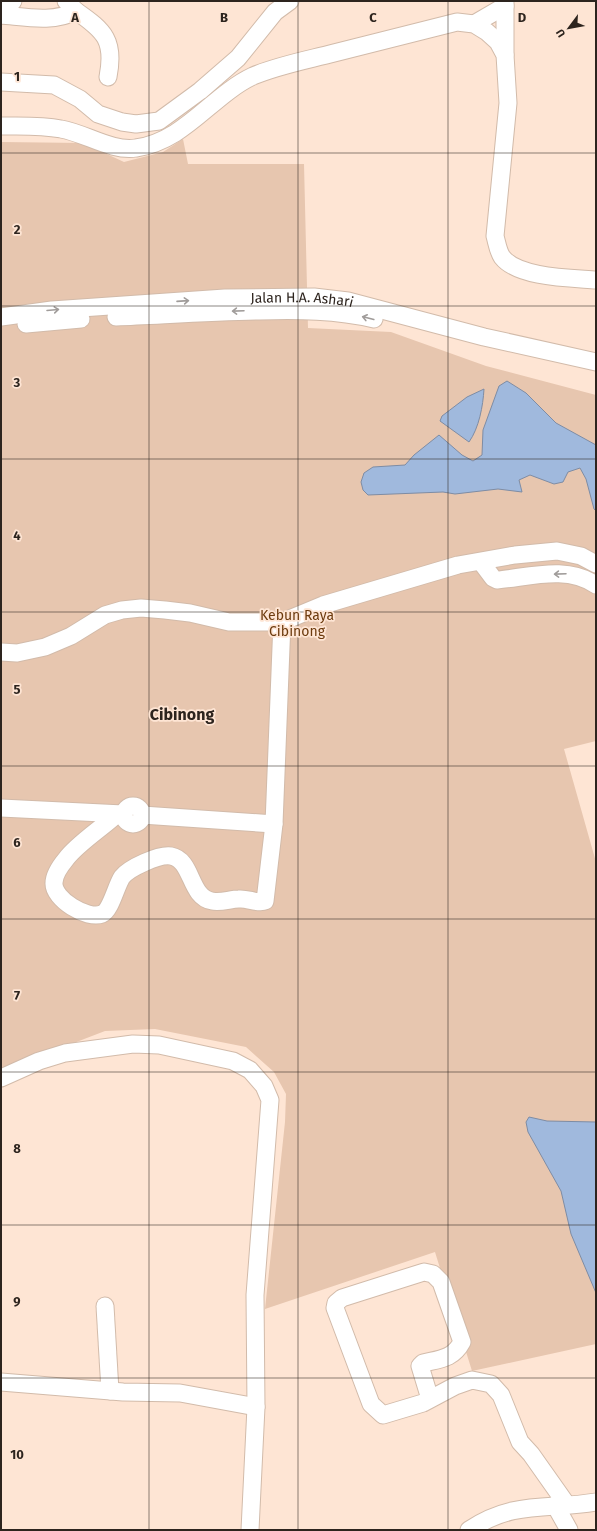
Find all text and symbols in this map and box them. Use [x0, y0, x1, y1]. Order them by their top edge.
north arrow [549, 8, 589, 48]
text: A [70, 10, 79, 25]
text: B [220, 10, 228, 25]
text: C [369, 10, 377, 25]
text: D [518, 10, 527, 25]
text: U [554, 27, 568, 40]
text: 1 [14, 69, 20, 84]
text: 2 [14, 222, 21, 237]
street label: Jalan H.A. Ashari [250, 289, 355, 311]
one-way arrow [176, 298, 189, 305]
one-way arrow [46, 306, 59, 314]
one-way arrow [232, 307, 245, 315]
one-way arrow [361, 313, 374, 321]
text: 3 [13, 375, 21, 390]
text: 4 [13, 528, 21, 543]
one-way arrow [554, 570, 567, 578]
park label: Kebun Raya Cibinong [260, 607, 334, 640]
text: 5 [14, 682, 21, 697]
district label: Cibinong [150, 705, 214, 724]
text: 6 [13, 835, 21, 850]
text: 7 [14, 988, 20, 1003]
text: 8 [13, 1141, 21, 1156]
text: 9 [13, 1294, 21, 1309]
text: 10 [10, 1447, 24, 1462]

